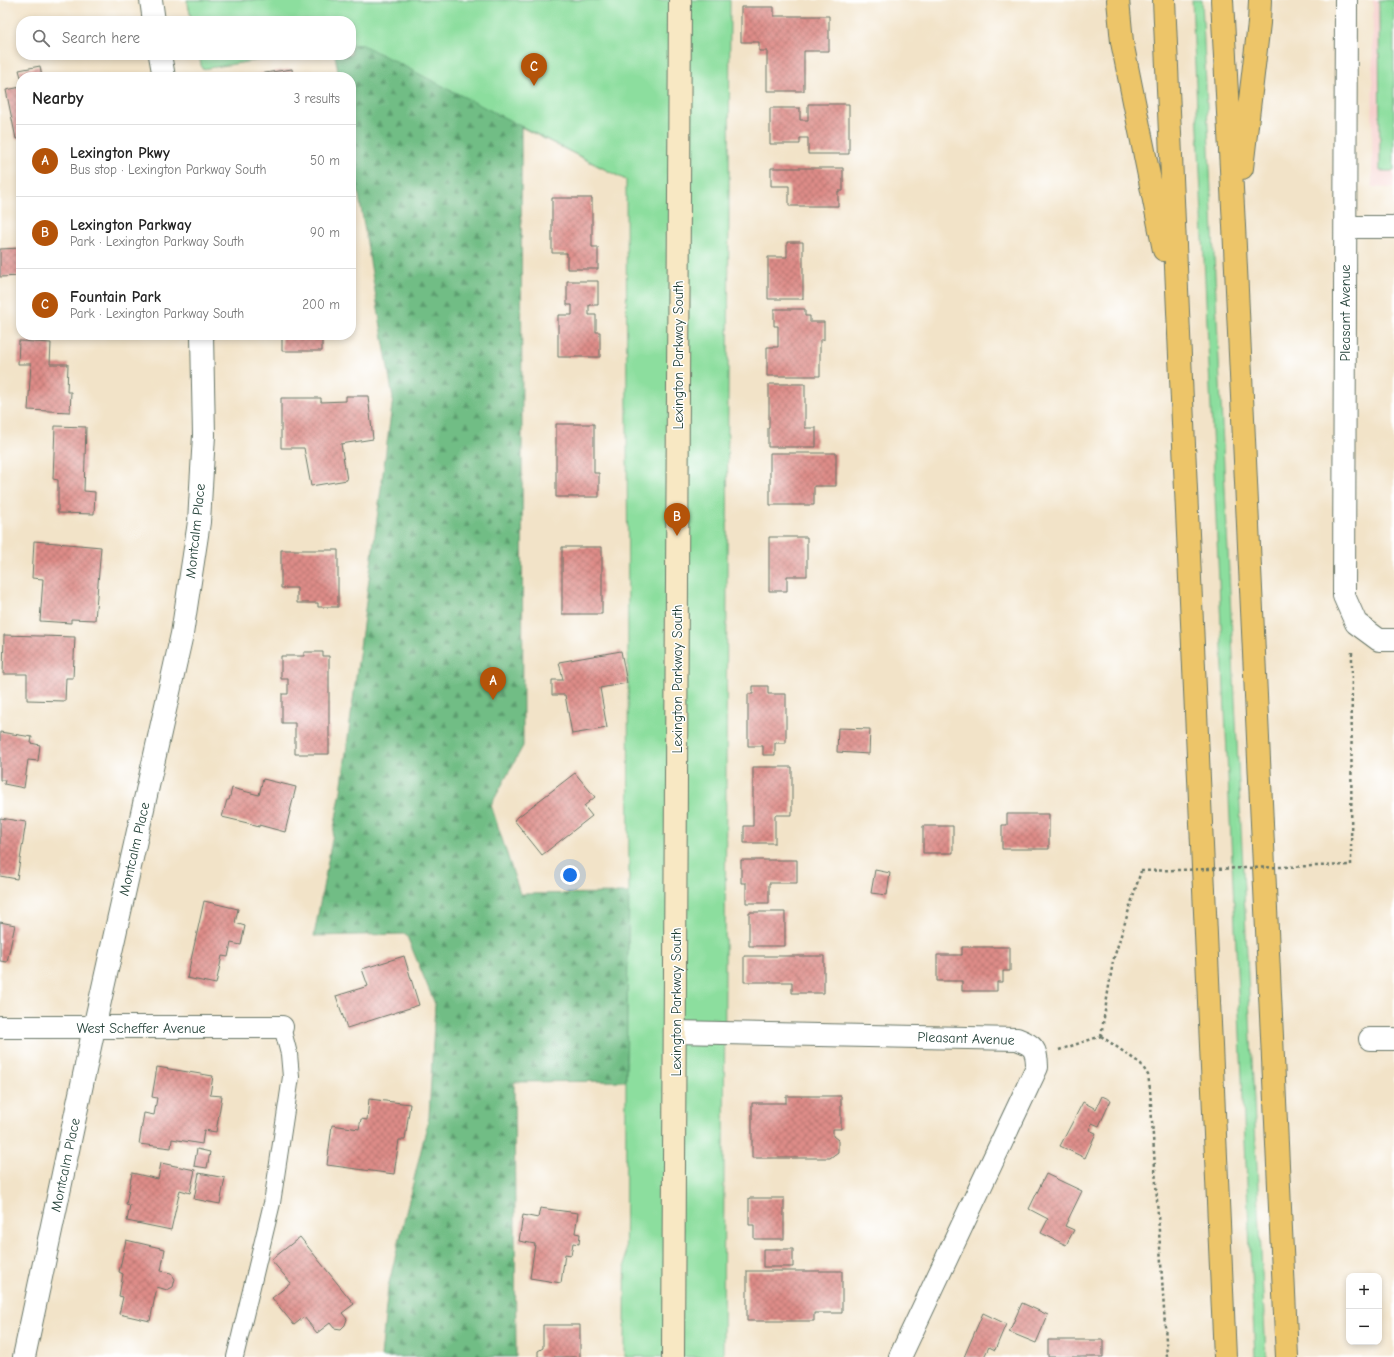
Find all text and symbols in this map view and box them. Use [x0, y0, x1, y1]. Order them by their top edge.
search box [16, 16, 356, 60]
icon: search [30, 27, 52, 49]
text: Search here [62, 29, 140, 47]
pin: C [521, 53, 547, 86]
text: Nearby [32, 89, 83, 108]
text: 3 results [294, 91, 340, 106]
text: Lexington Pkwy [70, 144, 170, 162]
text: A [41, 153, 49, 168]
text: 50 m [310, 153, 340, 168]
text: Bus stop · Lexington Parkway South [70, 162, 266, 177]
text: Lexington Parkway [70, 216, 191, 234]
text: B [41, 225, 49, 240]
text: 90 m [310, 225, 340, 240]
text: Park · Lexington Parkway South [70, 234, 244, 249]
street label: Pleasant Avenue [1337, 264, 1354, 362]
street label: Lexington Parkway South [670, 280, 687, 430]
text: Fountain Park [70, 288, 161, 306]
text: C [41, 297, 49, 312]
text: 200 m [302, 297, 340, 312]
text: Park · Lexington Parkway South [70, 306, 244, 321]
street label: Montcalm Place [182, 483, 209, 580]
pin: B [664, 503, 690, 536]
street label: Lexington Parkway South [669, 604, 686, 754]
pin: A [480, 667, 506, 700]
street label: Montcalm Place [115, 801, 154, 898]
your location [560, 865, 580, 885]
street label: Lexington Parkway South [668, 927, 685, 1077]
street label: West Scheffer Avenue [76, 1020, 206, 1037]
street label: Pleasant Avenue [917, 1028, 1015, 1049]
street label: Montcalm Place [47, 1117, 84, 1214]
map controls [1346, 1273, 1382, 1345]
button: + [1346, 1273, 1382, 1309]
button: − [1346, 1309, 1382, 1345]

